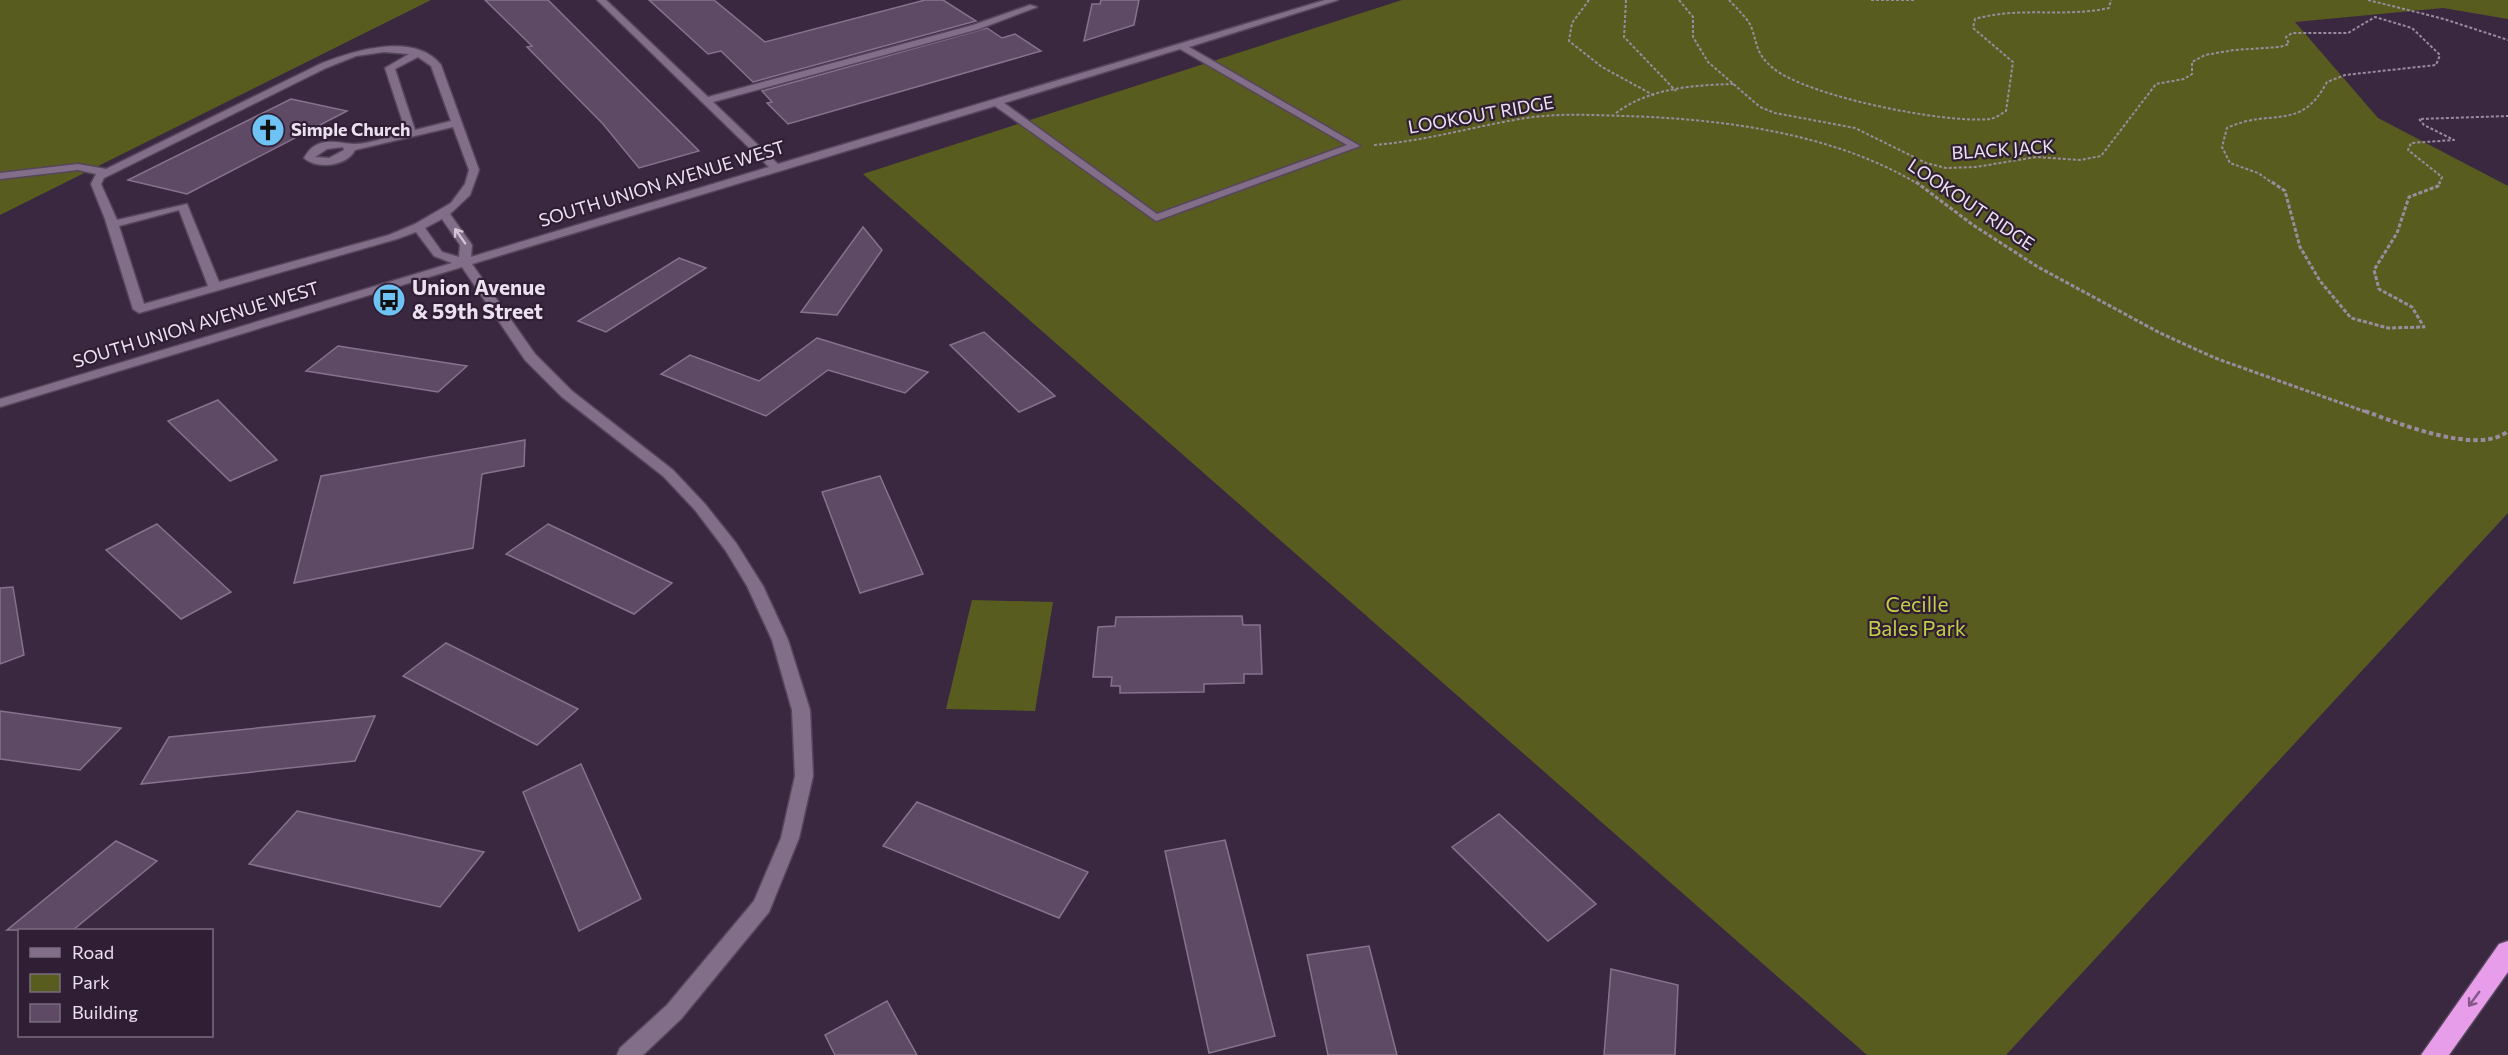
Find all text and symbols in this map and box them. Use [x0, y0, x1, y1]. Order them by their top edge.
street label: LOOKOUT RIDGE [1406, 90, 1556, 138]
church icon: Simple Church [250, 112, 286, 148]
place label: Simple Church [291, 118, 410, 140]
street label: BLACK JACK [1951, 134, 2055, 164]
street label: SOUTH UNION AVENUE WEST [536, 135, 787, 231]
street label: LOOKOUT RIDGE [1904, 154, 2039, 255]
one-way arrow [454, 229, 466, 245]
place label: Union Avenue & 59th Street [412, 274, 545, 323]
street label: SOUTH UNION AVENUE WEST [70, 276, 321, 372]
bus stop icon: Union Avenue & 59th Street [371, 282, 407, 318]
park label: Cecille Bales Park [1868, 591, 1966, 640]
legend [18, 929, 213, 1037]
text: Road [72, 941, 114, 963]
text: Park [72, 971, 110, 993]
one-way arrow [2468, 991, 2480, 1007]
text: Building [72, 1001, 138, 1023]

